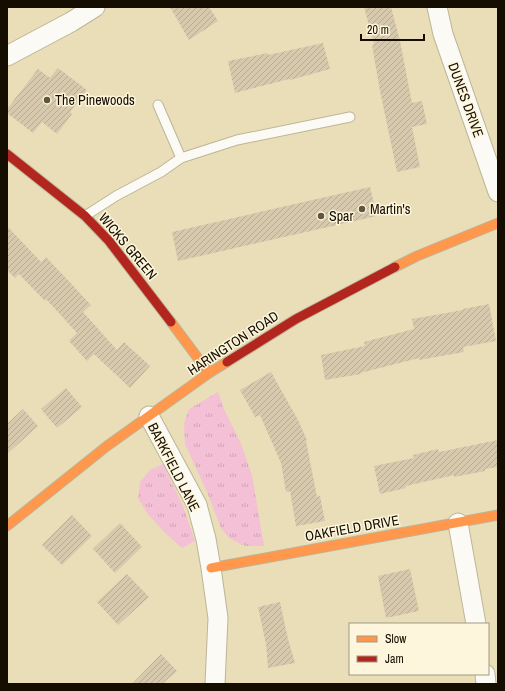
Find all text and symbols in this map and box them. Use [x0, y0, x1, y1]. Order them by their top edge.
scale bar [361, 16, 424, 42]
text: 20 m [367, 22, 389, 38]
street label: DUNES DRIVE [444, 60, 488, 140]
place label: The Pinewoods [55, 91, 135, 109]
marker: The Pinewoods [42, 95, 52, 105]
place label: Martin's [370, 200, 411, 218]
marker: Martin's [357, 204, 367, 214]
place label: Spar [329, 207, 353, 225]
street label: WICKS GREEN [95, 209, 161, 283]
marker: Spar [316, 211, 326, 221]
street label: HARINGTON ROAD [184, 307, 282, 379]
street label: BARKFIELD LANE [144, 420, 204, 514]
street label: OAKFIELD DRIVE [304, 511, 400, 545]
legend [349, 623, 489, 675]
text: Slow [385, 631, 407, 647]
text: Jam [385, 651, 404, 667]

